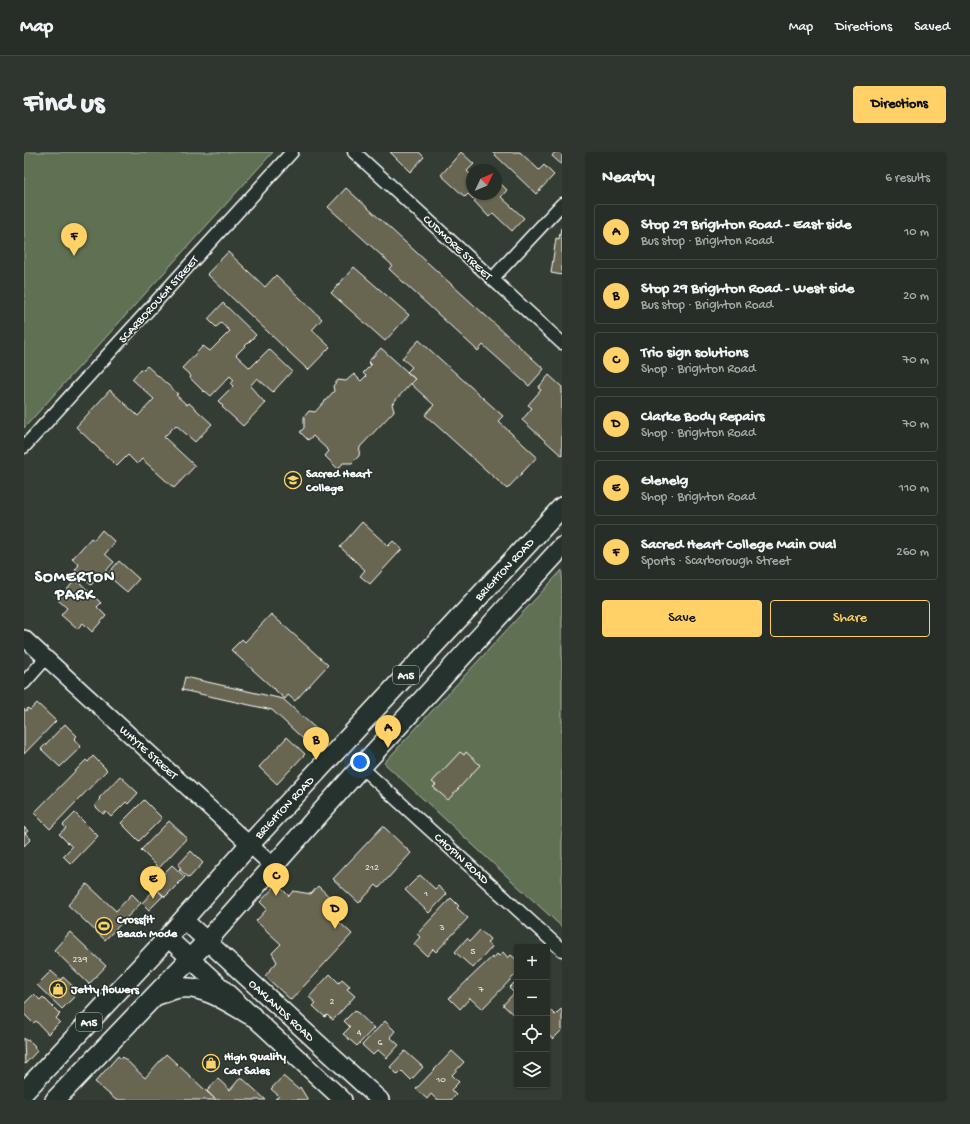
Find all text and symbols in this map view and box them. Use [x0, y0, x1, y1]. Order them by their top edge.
text: Map [20, 16, 53, 39]
text: Map [789, 19, 813, 36]
text: Directions [835, 19, 892, 36]
text: Saved [914, 19, 950, 36]
button: Directions [853, 86, 946, 123]
text: Find us [24, 88, 104, 121]
north arrow [466, 164, 502, 200]
text: Nearby [602, 168, 655, 188]
text: 6 results [885, 171, 930, 186]
street label: CUDMORE STREET [419, 213, 495, 285]
text: Stop 29 Brighton Road - East side [641, 216, 851, 234]
pin: F [61, 223, 87, 256]
text: A [612, 225, 620, 240]
text: 10 m [904, 225, 929, 240]
text: Bus stop · Brighton Road [641, 234, 773, 249]
street label: SCARBOROUGH STREET [117, 253, 203, 347]
text: Stop 29 Brighton Road - West side [641, 280, 854, 298]
text: B [613, 289, 619, 304]
text: 20 m [903, 289, 929, 304]
text: Bus stop · Brighton Road [641, 298, 773, 313]
text: Trio sign solutions [641, 344, 748, 362]
text: C [612, 353, 620, 368]
text: 70 m [903, 353, 929, 368]
text: Shop · Brighton Road [641, 362, 756, 377]
text: Clarke Body Repairs [641, 408, 765, 426]
text: D [612, 417, 620, 432]
text: 70 m [903, 417, 929, 432]
text: Shop · Brighton Road [641, 426, 756, 441]
place label: Sacred Heart College [305, 468, 373, 496]
school or university icon: Sacred Heart College [283, 470, 303, 490]
text: Glenelg [641, 472, 688, 490]
text: E [612, 481, 620, 496]
text: 110 m [899, 481, 929, 496]
text: Shop · Brighton Road [641, 490, 756, 505]
street label: BRIGHTON ROAD [472, 536, 538, 605]
text: Sacred Heart College Main Oval [641, 536, 836, 554]
text: F [613, 545, 619, 560]
text: 260 m [896, 545, 929, 560]
text: Sports · Scarborough Street [641, 554, 791, 569]
district label: SOMERTON PARK [35, 569, 115, 606]
button: Save [602, 600, 762, 637]
button: Share [770, 600, 930, 637]
road number: A15 [393, 666, 419, 684]
pin: A [375, 715, 401, 748]
street label: WHYTE STREET [116, 724, 181, 784]
pin: B [303, 727, 329, 760]
your location [350, 752, 370, 772]
street label: BRIGHTON ROAD [252, 774, 318, 843]
street label: CHOPIN ROAD [430, 831, 491, 888]
house number: 212 [365, 862, 379, 874]
pin: C [263, 863, 289, 896]
pin: E [140, 866, 166, 899]
house number: 1 [423, 888, 428, 900]
pin: D [322, 896, 348, 929]
place label: Crossfit Beach Mode [116, 914, 178, 942]
sports icon: Crossfit Beach Mode [94, 916, 114, 936]
house number: 3 [438, 922, 445, 934]
map controls [514, 944, 550, 1088]
button: + [514, 944, 550, 980]
house number: 5 [470, 946, 476, 958]
house number: 239 [72, 954, 88, 966]
street label: OAKLANDS ROAD [245, 977, 317, 1046]
shop icon: Jetty flowers [48, 979, 68, 999]
button: − [514, 980, 550, 1016]
place label: Jetty flowers [70, 984, 139, 998]
house number: 7 [477, 984, 484, 996]
house number: 2 [330, 996, 335, 1008]
road number: A15 [76, 1013, 102, 1031]
button: locate [514, 1016, 550, 1052]
house number: 4 [357, 1027, 362, 1039]
house number: 6 [377, 1037, 383, 1049]
place label: High Quality Car Sales [223, 1051, 286, 1079]
button: layers [514, 1052, 550, 1088]
shop icon: High Quality Car Sales [201, 1053, 221, 1073]
house number: 10 [435, 1074, 446, 1086]

